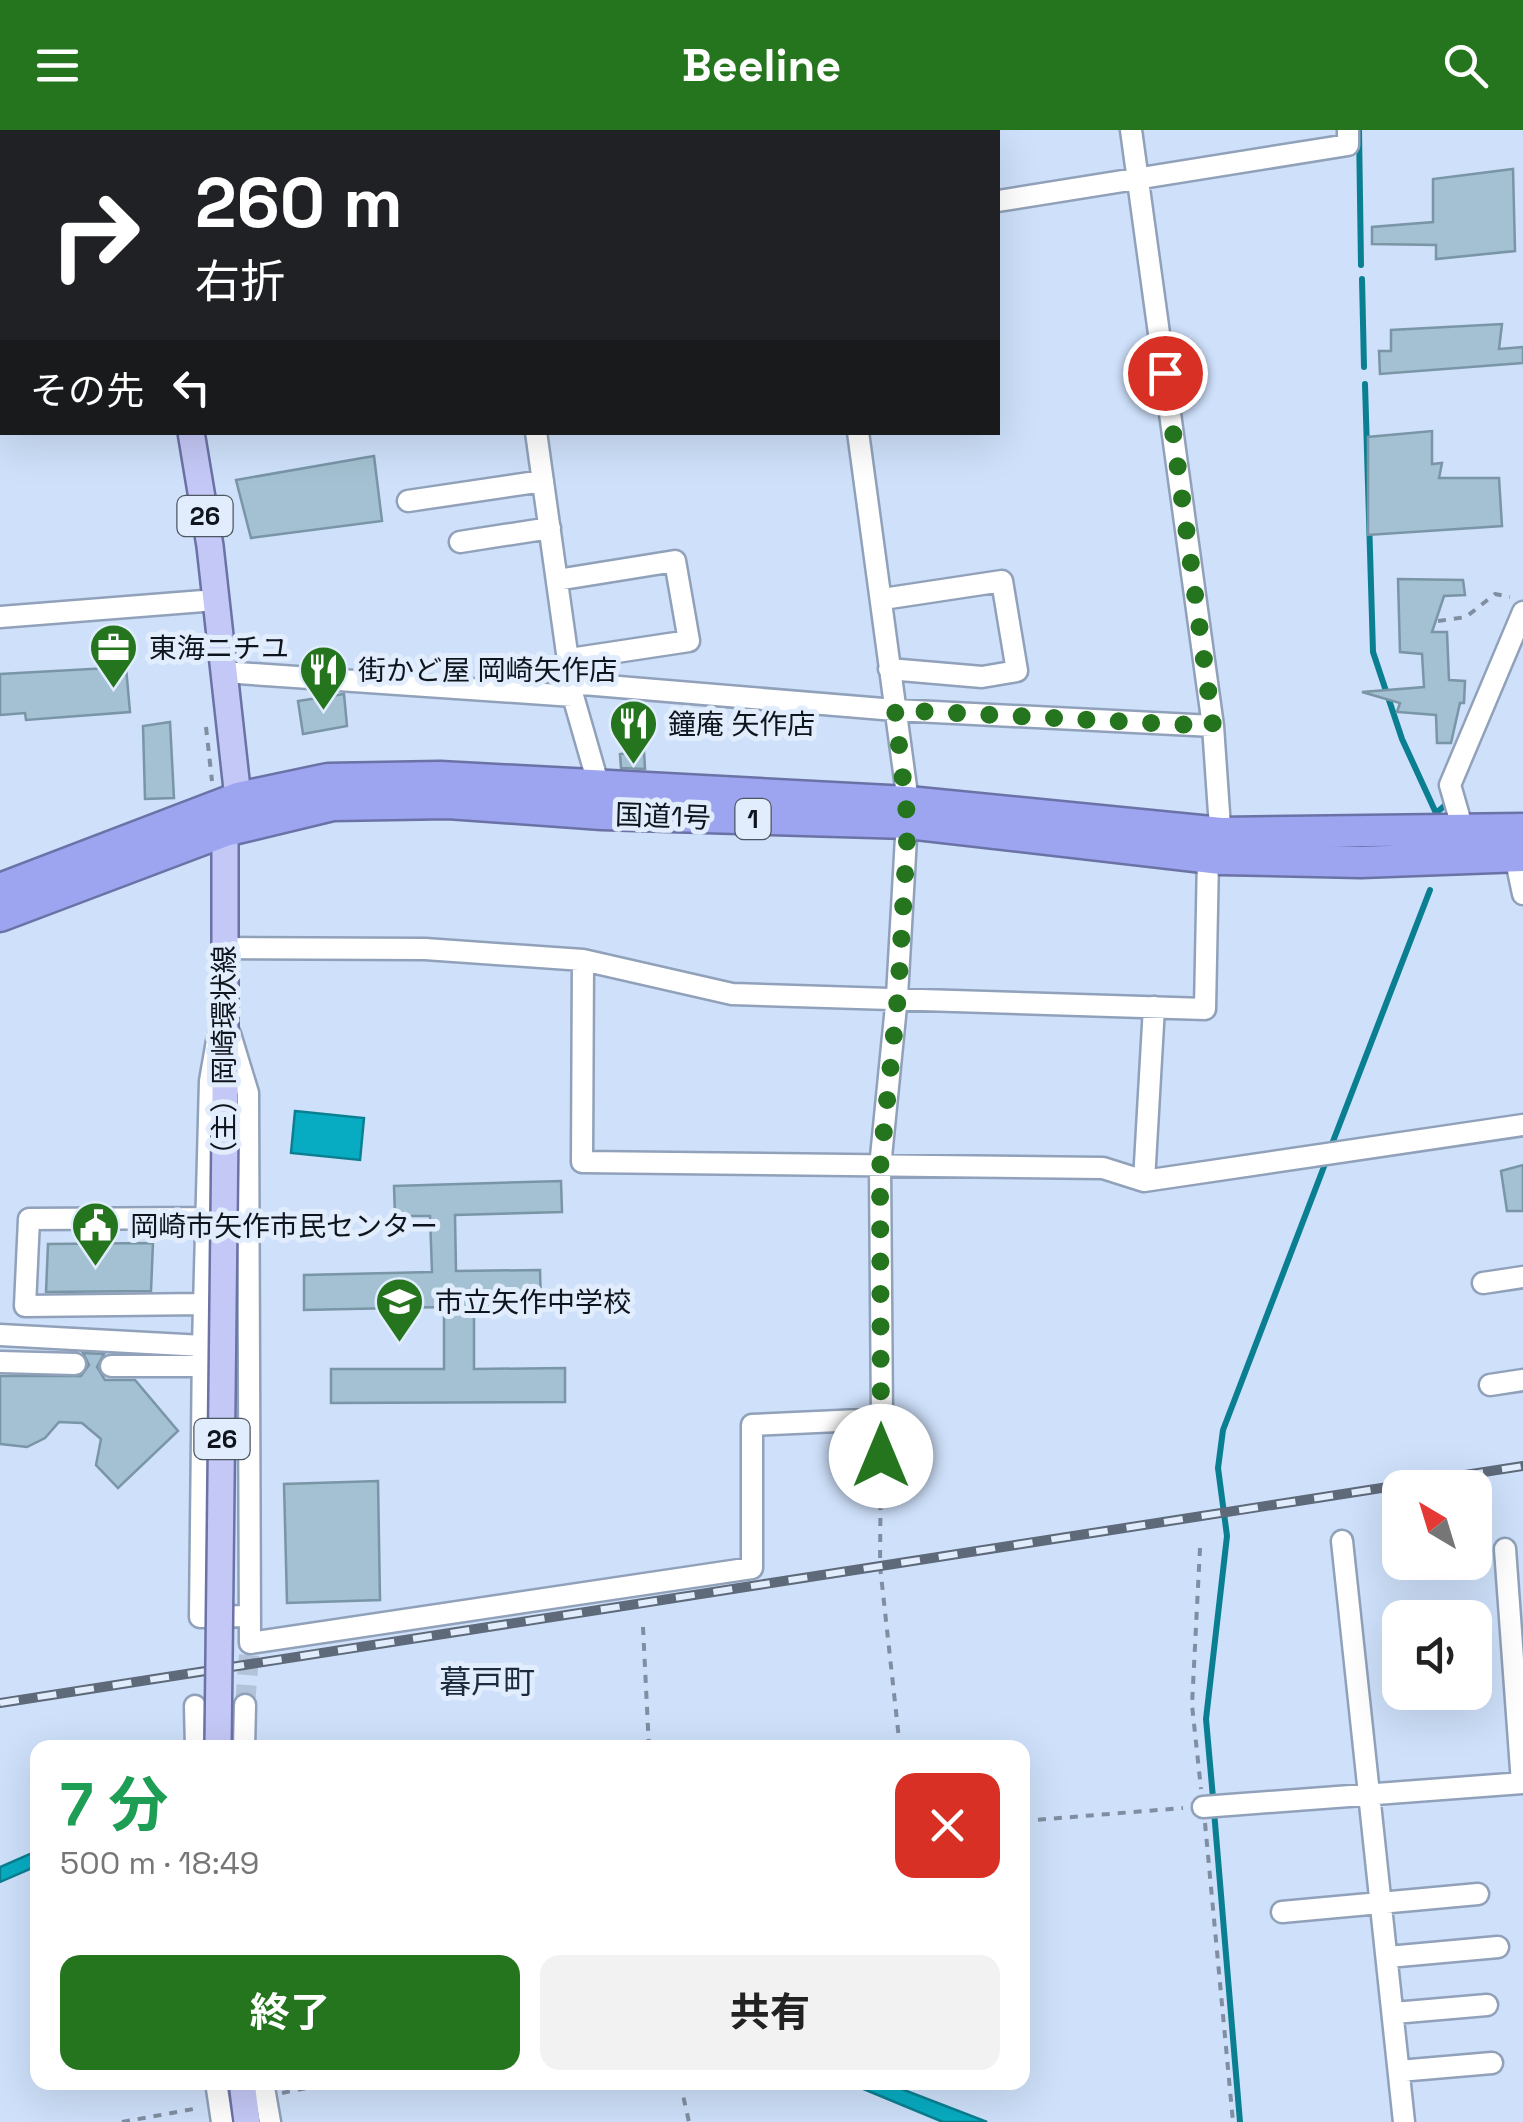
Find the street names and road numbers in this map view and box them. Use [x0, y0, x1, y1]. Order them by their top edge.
road number: 26 [178, 496, 232, 536]
street label: 国道1号 [615, 796, 711, 836]
road number: 1 [736, 799, 770, 839]
street label: （主）岡崎環状線 [206, 945, 242, 1169]
road number: 26 [194, 1419, 250, 1459]

